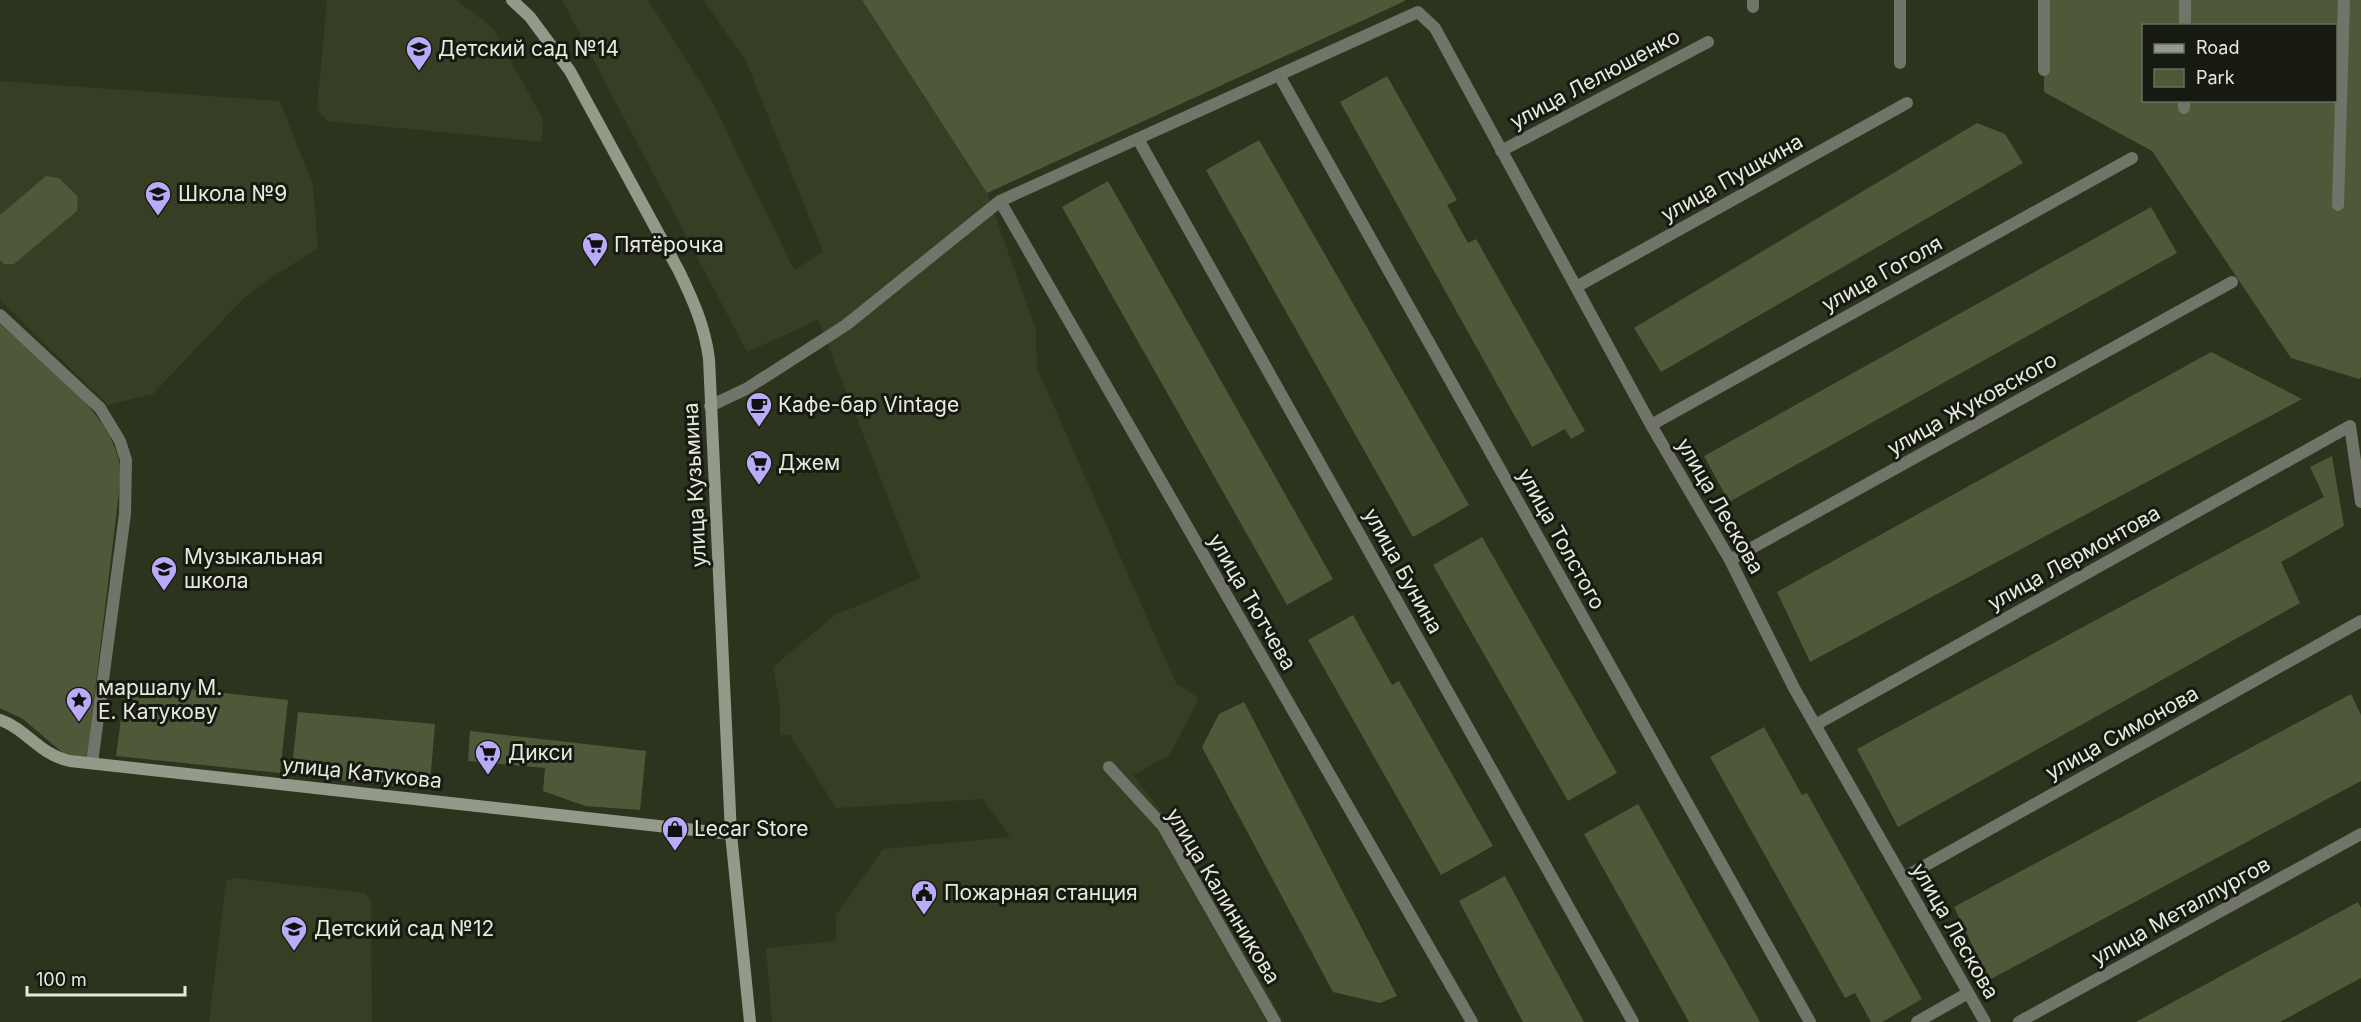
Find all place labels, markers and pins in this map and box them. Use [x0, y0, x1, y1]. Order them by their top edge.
school or university icon: Детский сад №14 [404, 34, 434, 72]
place label: Детский сад №14 [438, 36, 619, 61]
school or university icon: Школа №9 [143, 179, 173, 217]
place label: Школа №9 [178, 181, 287, 206]
supermarket icon: Пятёрочка [580, 230, 610, 268]
place label: Пятёрочка [614, 232, 724, 257]
cafe icon: Кафе-бар Vintage [744, 390, 774, 428]
place label: Кафе-бар Vintage [778, 392, 959, 417]
supermarket icon: Джем [744, 448, 774, 486]
place label: Джем [778, 450, 840, 475]
place label: Музыкальная школа [184, 544, 323, 593]
school or university icon: Музыкальная школа [149, 554, 179, 592]
place label: маршалу М. Е. Катукову [98, 675, 222, 724]
place icon: маршалу М. Е. Катукову [64, 685, 94, 723]
supermarket icon: Дикси [473, 738, 503, 776]
place label: Дикси [508, 740, 573, 765]
shop icon: Lecar Store [660, 814, 690, 852]
place label: Lecar Store [694, 816, 808, 841]
public building icon: Пожарная станция [909, 878, 939, 916]
place label: Пожарная станция [944, 880, 1138, 905]
school or university icon: Детский сад №12 [279, 914, 309, 952]
place label: Детский сад №12 [314, 916, 494, 941]

